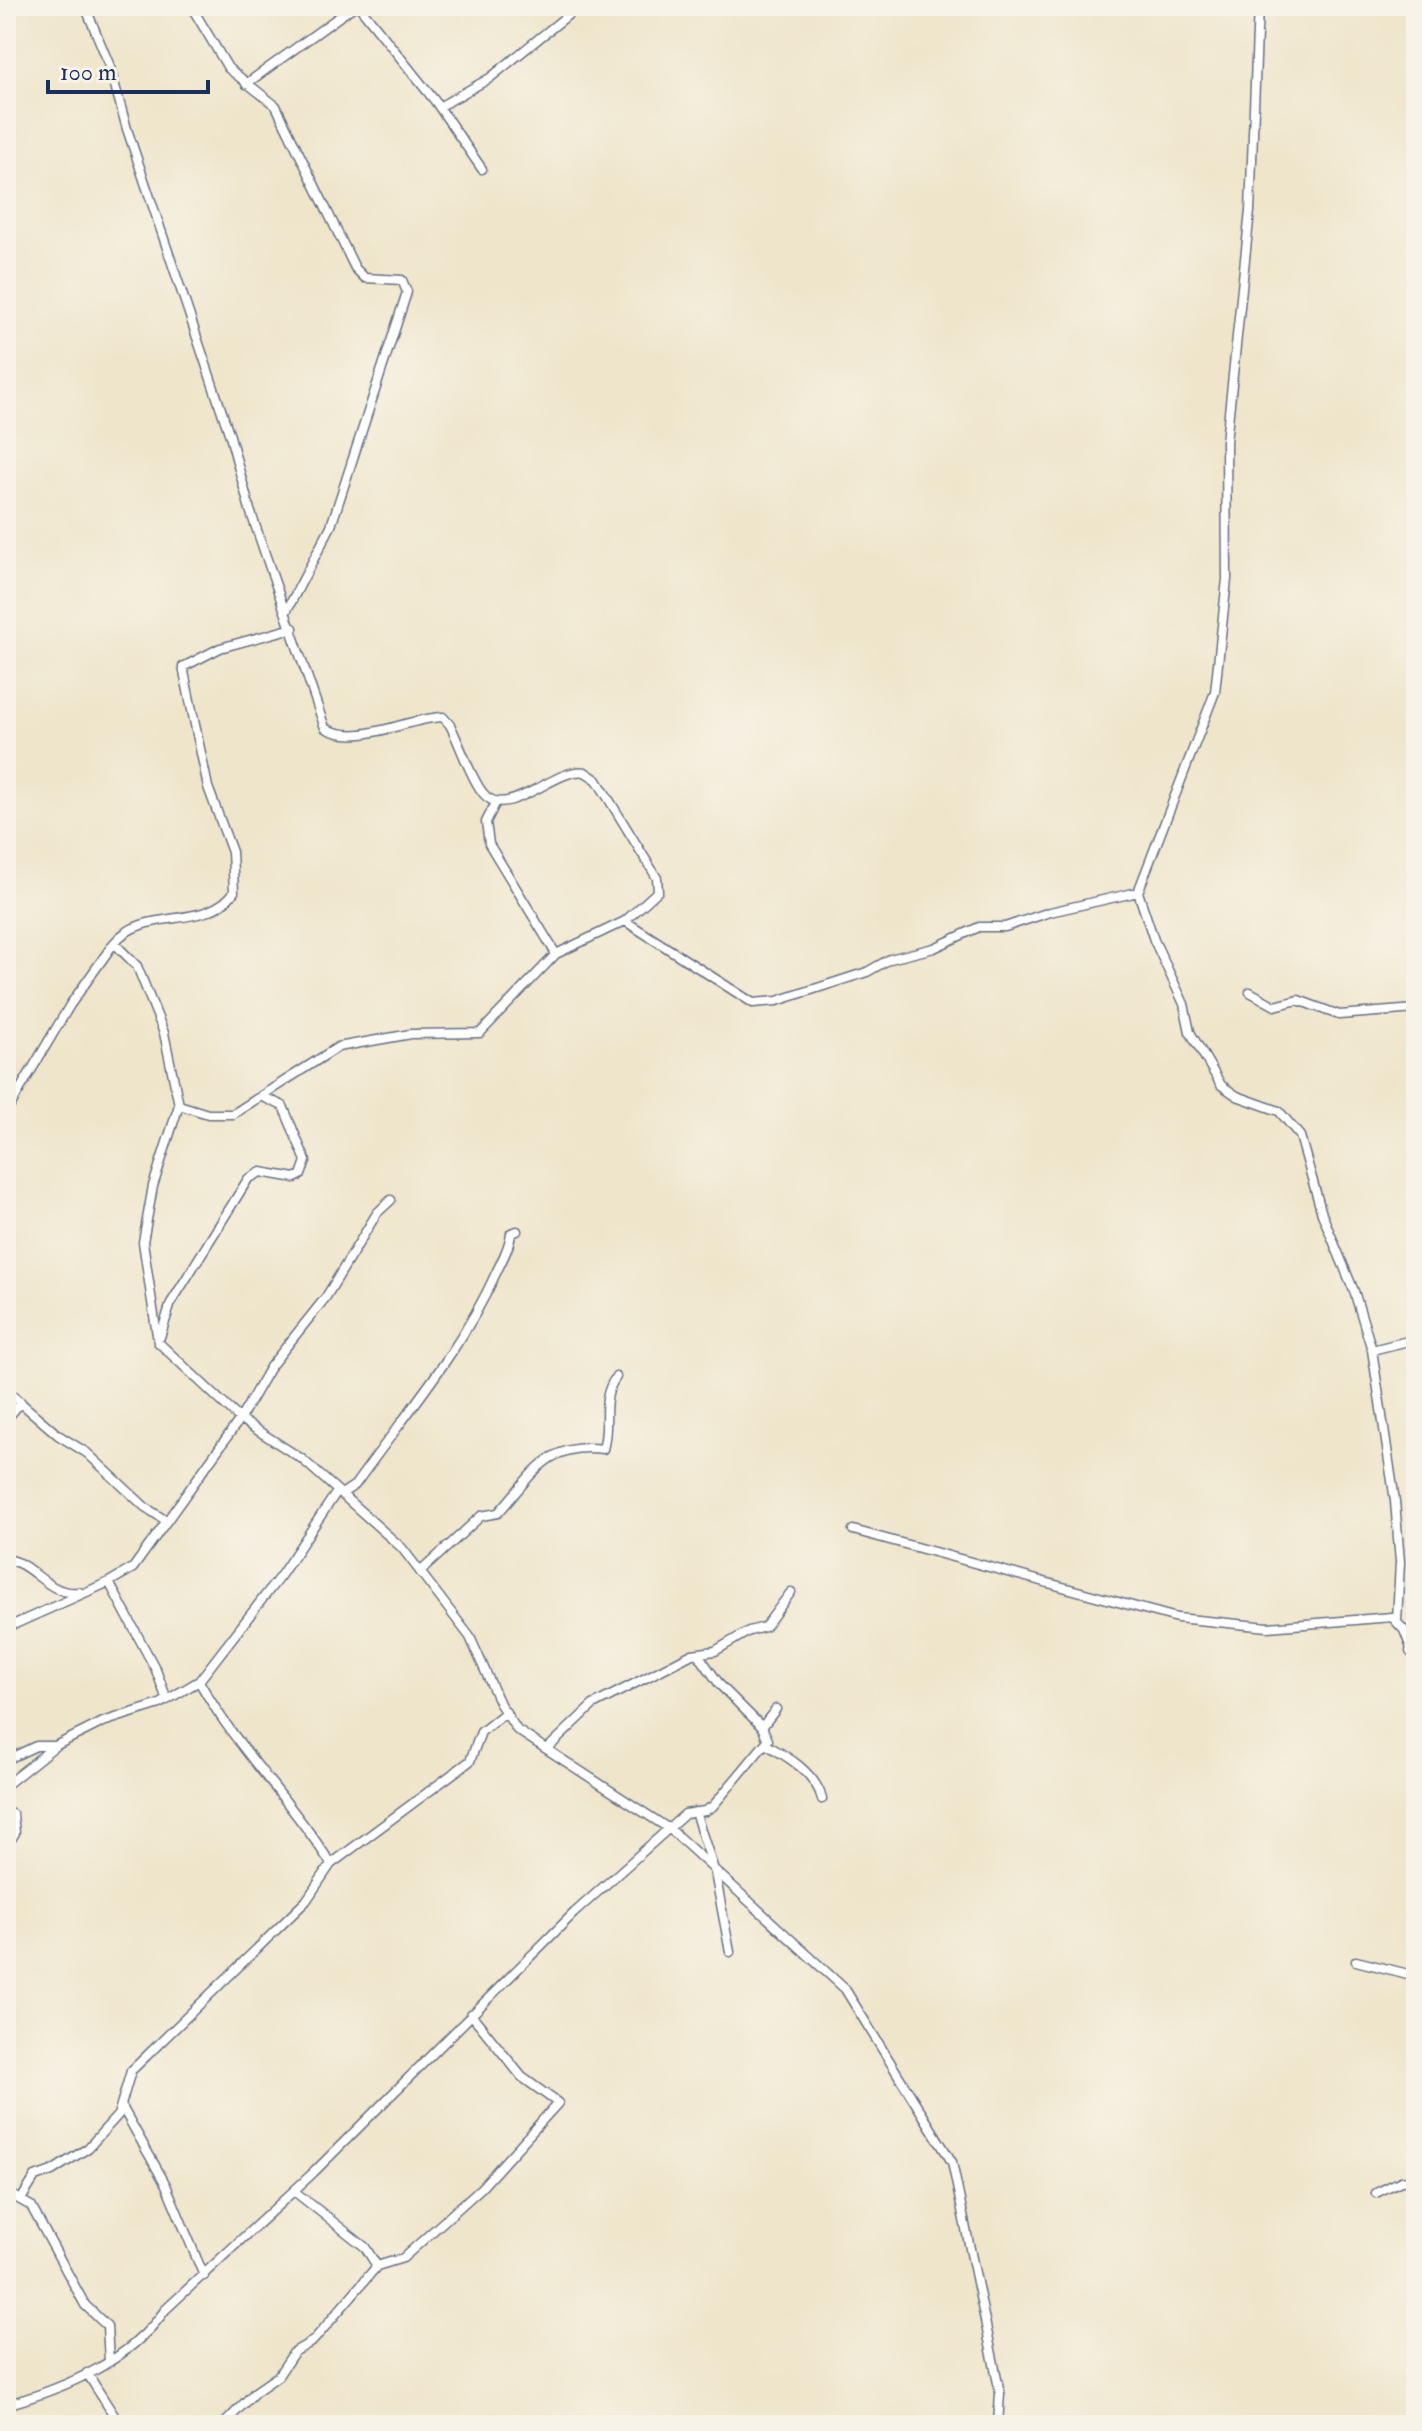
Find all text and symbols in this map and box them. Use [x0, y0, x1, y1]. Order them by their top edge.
scale bar [48, 44, 208, 94]
text: 100 m [60, 57, 117, 88]

